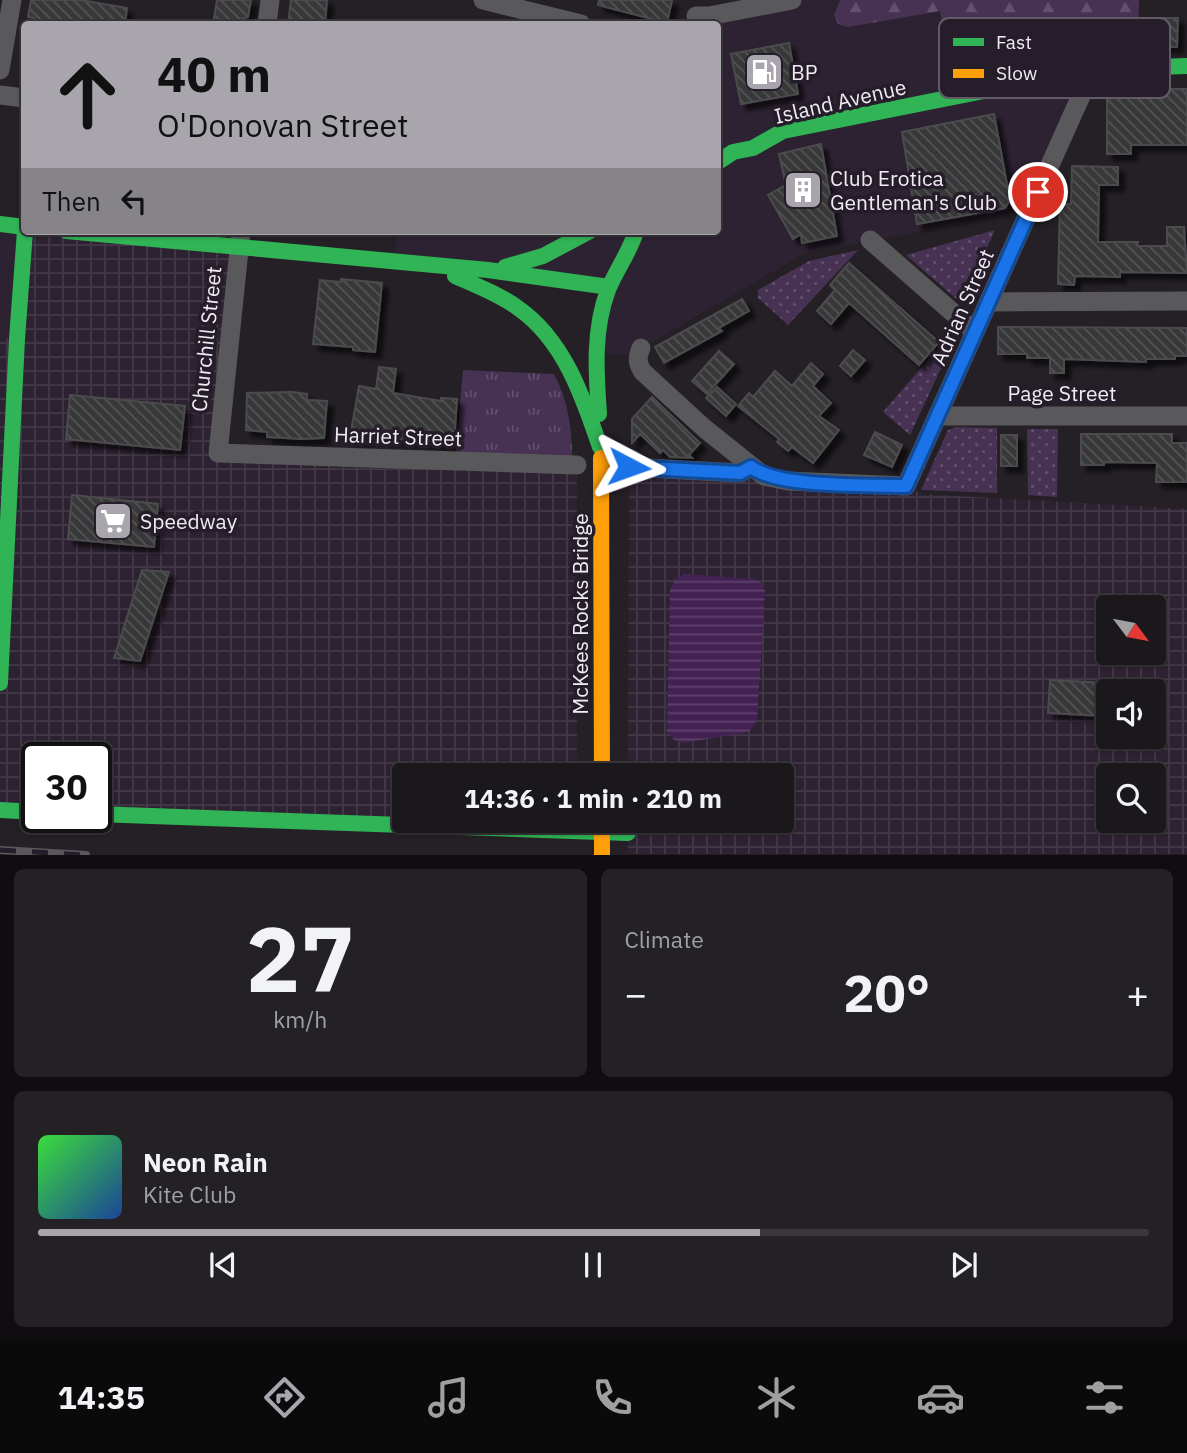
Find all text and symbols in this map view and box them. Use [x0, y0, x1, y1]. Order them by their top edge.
legend [939, 18, 1170, 98]
text: Fast [996, 30, 1032, 54]
text: 40 m [157, 42, 271, 105]
icon: ahead [42, 49, 133, 140]
fuel station icon: BP [743, 51, 785, 93]
place label: BP [791, 58, 817, 86]
text: Slow [996, 61, 1037, 85]
street label: Island Avenue [771, 72, 909, 130]
text: O'Donovan Street [157, 104, 408, 146]
pin [1008, 162, 1068, 222]
place label: Club Erotica Gentleman's Club [830, 164, 997, 216]
building icon: Club Erotica Gentleman's Club [782, 169, 824, 211]
icon: arrive [1019, 173, 1057, 211]
icon: left [115, 182, 153, 220]
text: Then [42, 184, 101, 218]
street label: Adrian Street [924, 245, 1000, 369]
street label: Churchill Street [184, 265, 228, 413]
street label: Page Street [1008, 379, 1116, 407]
street label: Harriet Street [333, 420, 463, 452]
position arrow [592, 430, 666, 504]
supermarket icon: Speedway [92, 500, 134, 542]
place label: Speedway [140, 507, 238, 535]
street label: McKees Rocks Bridge [566, 513, 594, 715]
north arrow [1096, 595, 1166, 665]
map controls [1096, 595, 1166, 833]
button: sound [1096, 679, 1166, 749]
speed limit sign: 30 [21, 742, 112, 833]
button: search [1096, 763, 1166, 833]
text: 14:36 · 1 min · 210 m [464, 781, 722, 815]
text: 27 [246, 899, 355, 1017]
text: Climate [625, 924, 704, 954]
text: 20° [843, 959, 930, 1026]
text: − [625, 969, 647, 1018]
text: + [1126, 969, 1149, 1018]
text: km/h [273, 1004, 327, 1034]
text: Neon Rain [143, 1145, 268, 1179]
text: Kite Club [143, 1179, 236, 1209]
icon: previous [204, 1246, 242, 1284]
icon: pause [574, 1246, 612, 1284]
icon: next [945, 1246, 983, 1284]
icon: directions [260, 1373, 309, 1422]
icon: music [424, 1373, 473, 1422]
icon: phone [588, 1373, 637, 1422]
icon: climate [752, 1373, 801, 1422]
icon: car [916, 1373, 965, 1422]
icon: filters [1080, 1373, 1129, 1422]
text: 14:35 [58, 1376, 145, 1418]

